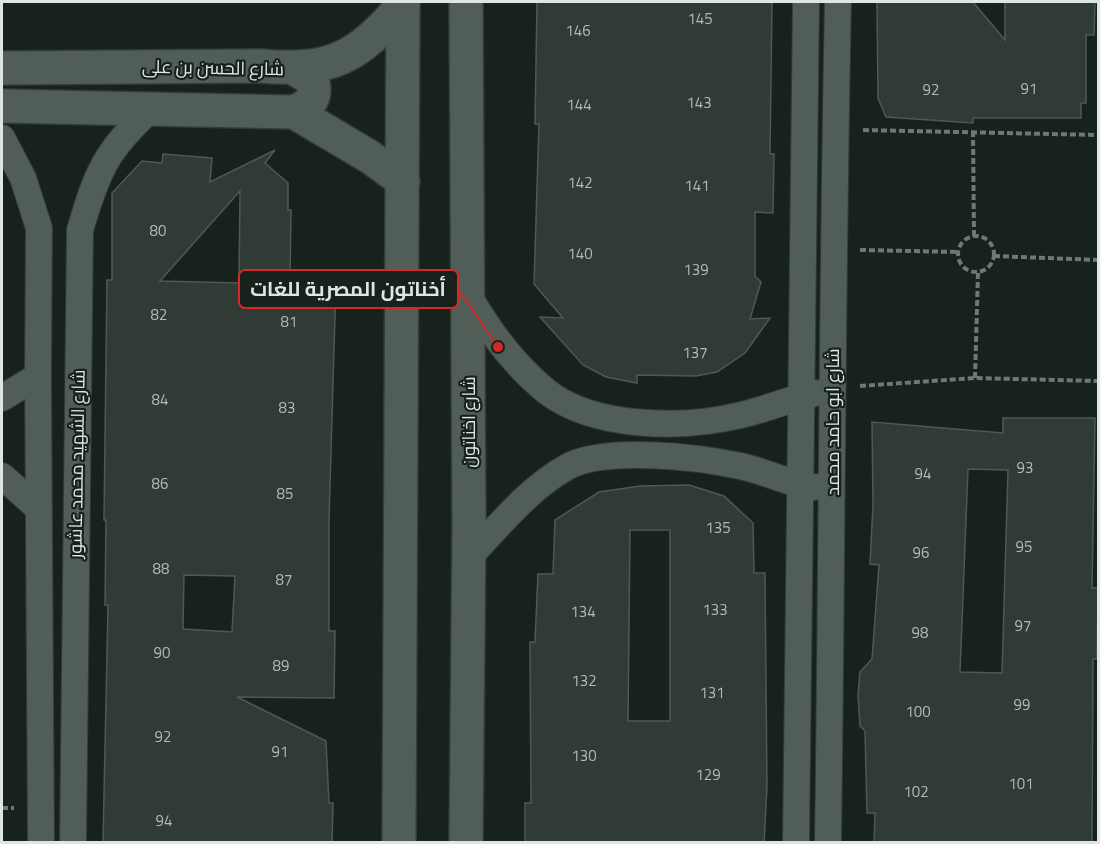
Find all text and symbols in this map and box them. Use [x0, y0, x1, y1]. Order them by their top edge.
house number: 145 [687, 7, 713, 30]
house number: 146 [565, 19, 591, 42]
street label: شارع الحسن بن على [142, 53, 284, 82]
house number: 91 [1021, 77, 1037, 100]
house number: 92 [923, 78, 939, 101]
house number: 143 [686, 91, 712, 114]
house number: 144 [566, 93, 592, 116]
house number: 142 [567, 171, 593, 194]
house number: 141 [684, 174, 710, 197]
house number: 80 [150, 219, 166, 242]
house number: 140 [567, 242, 593, 265]
house number: 139 [683, 258, 709, 281]
callout: أخناتون المصرية للغات [239, 270, 458, 308]
text: أخناتون المصرية للغات [250, 273, 446, 304]
house number: 82 [151, 303, 167, 326]
house number: 81 [281, 310, 297, 333]
house number: 137 [682, 341, 708, 364]
street label: شارع ابو حامد محمد [819, 348, 846, 496]
street label: شارع الشهيد محمد عاشور [61, 369, 92, 560]
street label: شارع اخناتون [455, 376, 482, 468]
house number: 84 [152, 388, 168, 411]
house number: 83 [279, 396, 295, 419]
house number: 93 [1017, 456, 1033, 479]
house number: 94 [915, 462, 931, 485]
house number: 86 [152, 472, 168, 495]
house number: 85 [277, 482, 293, 505]
house number: 135 [705, 516, 731, 539]
house number: 95 [1016, 535, 1032, 558]
house number: 96 [913, 541, 929, 564]
house number: 88 [153, 557, 169, 580]
house number: 87 [276, 568, 292, 591]
house number: 133 [702, 598, 728, 621]
house number: 134 [570, 600, 596, 623]
house number: 97 [1015, 614, 1031, 637]
house number: 98 [912, 621, 928, 644]
house number: 90 [154, 641, 170, 664]
house number: 89 [273, 654, 289, 677]
house number: 132 [571, 669, 597, 692]
house number: 131 [699, 681, 725, 704]
house number: 99 [1014, 693, 1030, 716]
house number: 100 [905, 700, 931, 723]
house number: 92 [155, 725, 171, 748]
house number: 91 [272, 740, 288, 763]
house number: 130 [571, 744, 597, 767]
house number: 129 [695, 763, 721, 786]
house number: 101 [1008, 772, 1034, 795]
house number: 102 [903, 780, 929, 803]
house number: 94 [156, 809, 172, 832]

